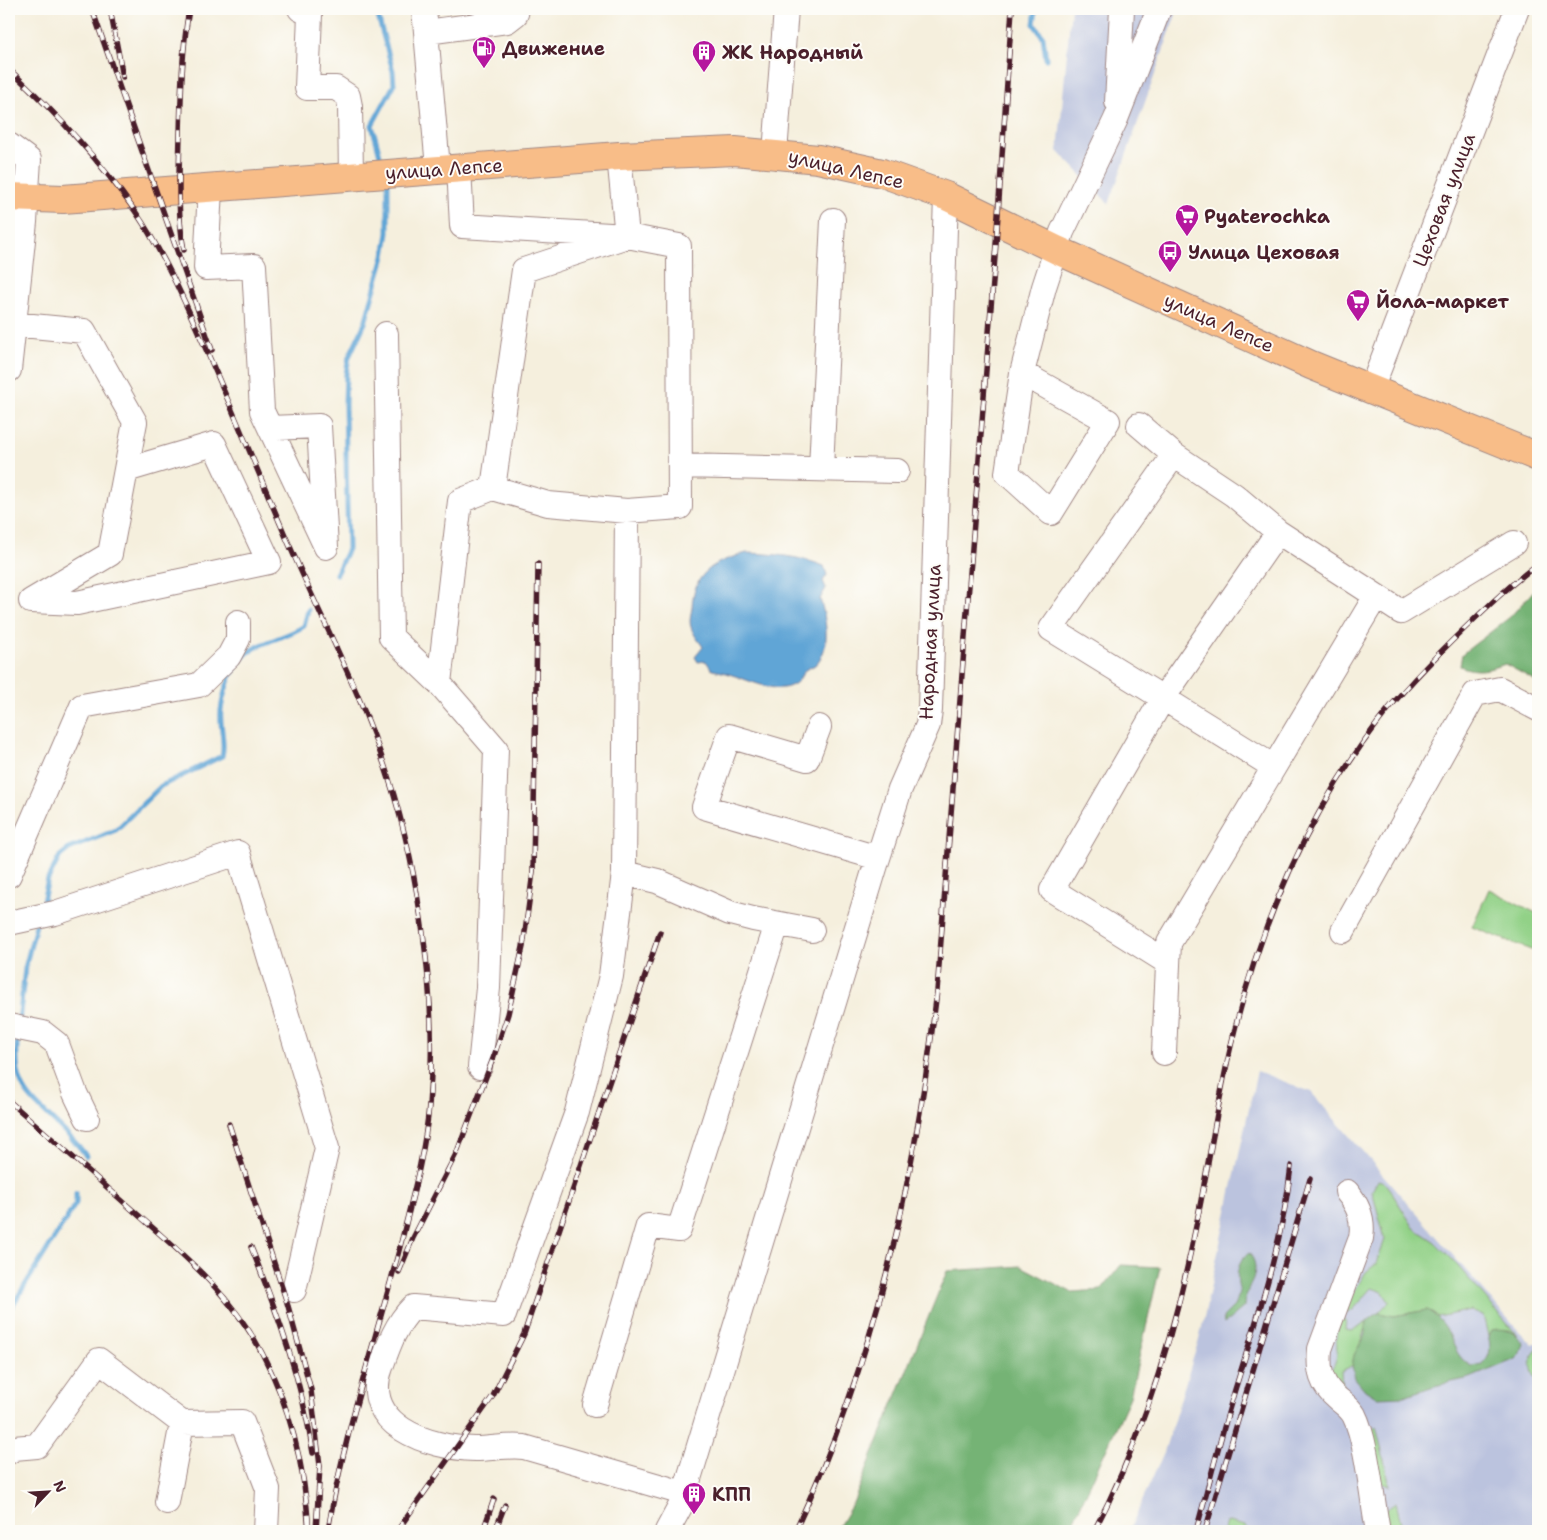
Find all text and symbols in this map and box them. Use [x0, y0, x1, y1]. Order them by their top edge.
fuel station icon: Движение [471, 35, 497, 69]
place label: Движение [502, 36, 605, 61]
building icon: ЖК Народный [691, 39, 717, 73]
place label: ЖК Народный [722, 40, 863, 65]
street label: Цеховая улица [1407, 129, 1481, 270]
street label: улица Лепсе [786, 144, 906, 194]
street label: улица Лепсе [384, 152, 504, 186]
supermarket icon: Pyaterochka [1174, 203, 1200, 237]
place label: Pyaterochka [1204, 204, 1330, 229]
bus stop icon: Улица Цеховая [1157, 239, 1183, 273]
place label: Улица Цеховая [1188, 240, 1340, 265]
street label: улица Лепсе [1160, 288, 1278, 358]
supermarket icon: Йола-маркет [1345, 288, 1371, 322]
place label: Йола-маркет [1376, 289, 1510, 314]
street label: Народная улица [913, 563, 947, 721]
north arrow [22, 1468, 72, 1518]
text: N [49, 1478, 70, 1495]
building icon: КПП [681, 1481, 707, 1515]
place label: КПП [712, 1482, 751, 1507]

